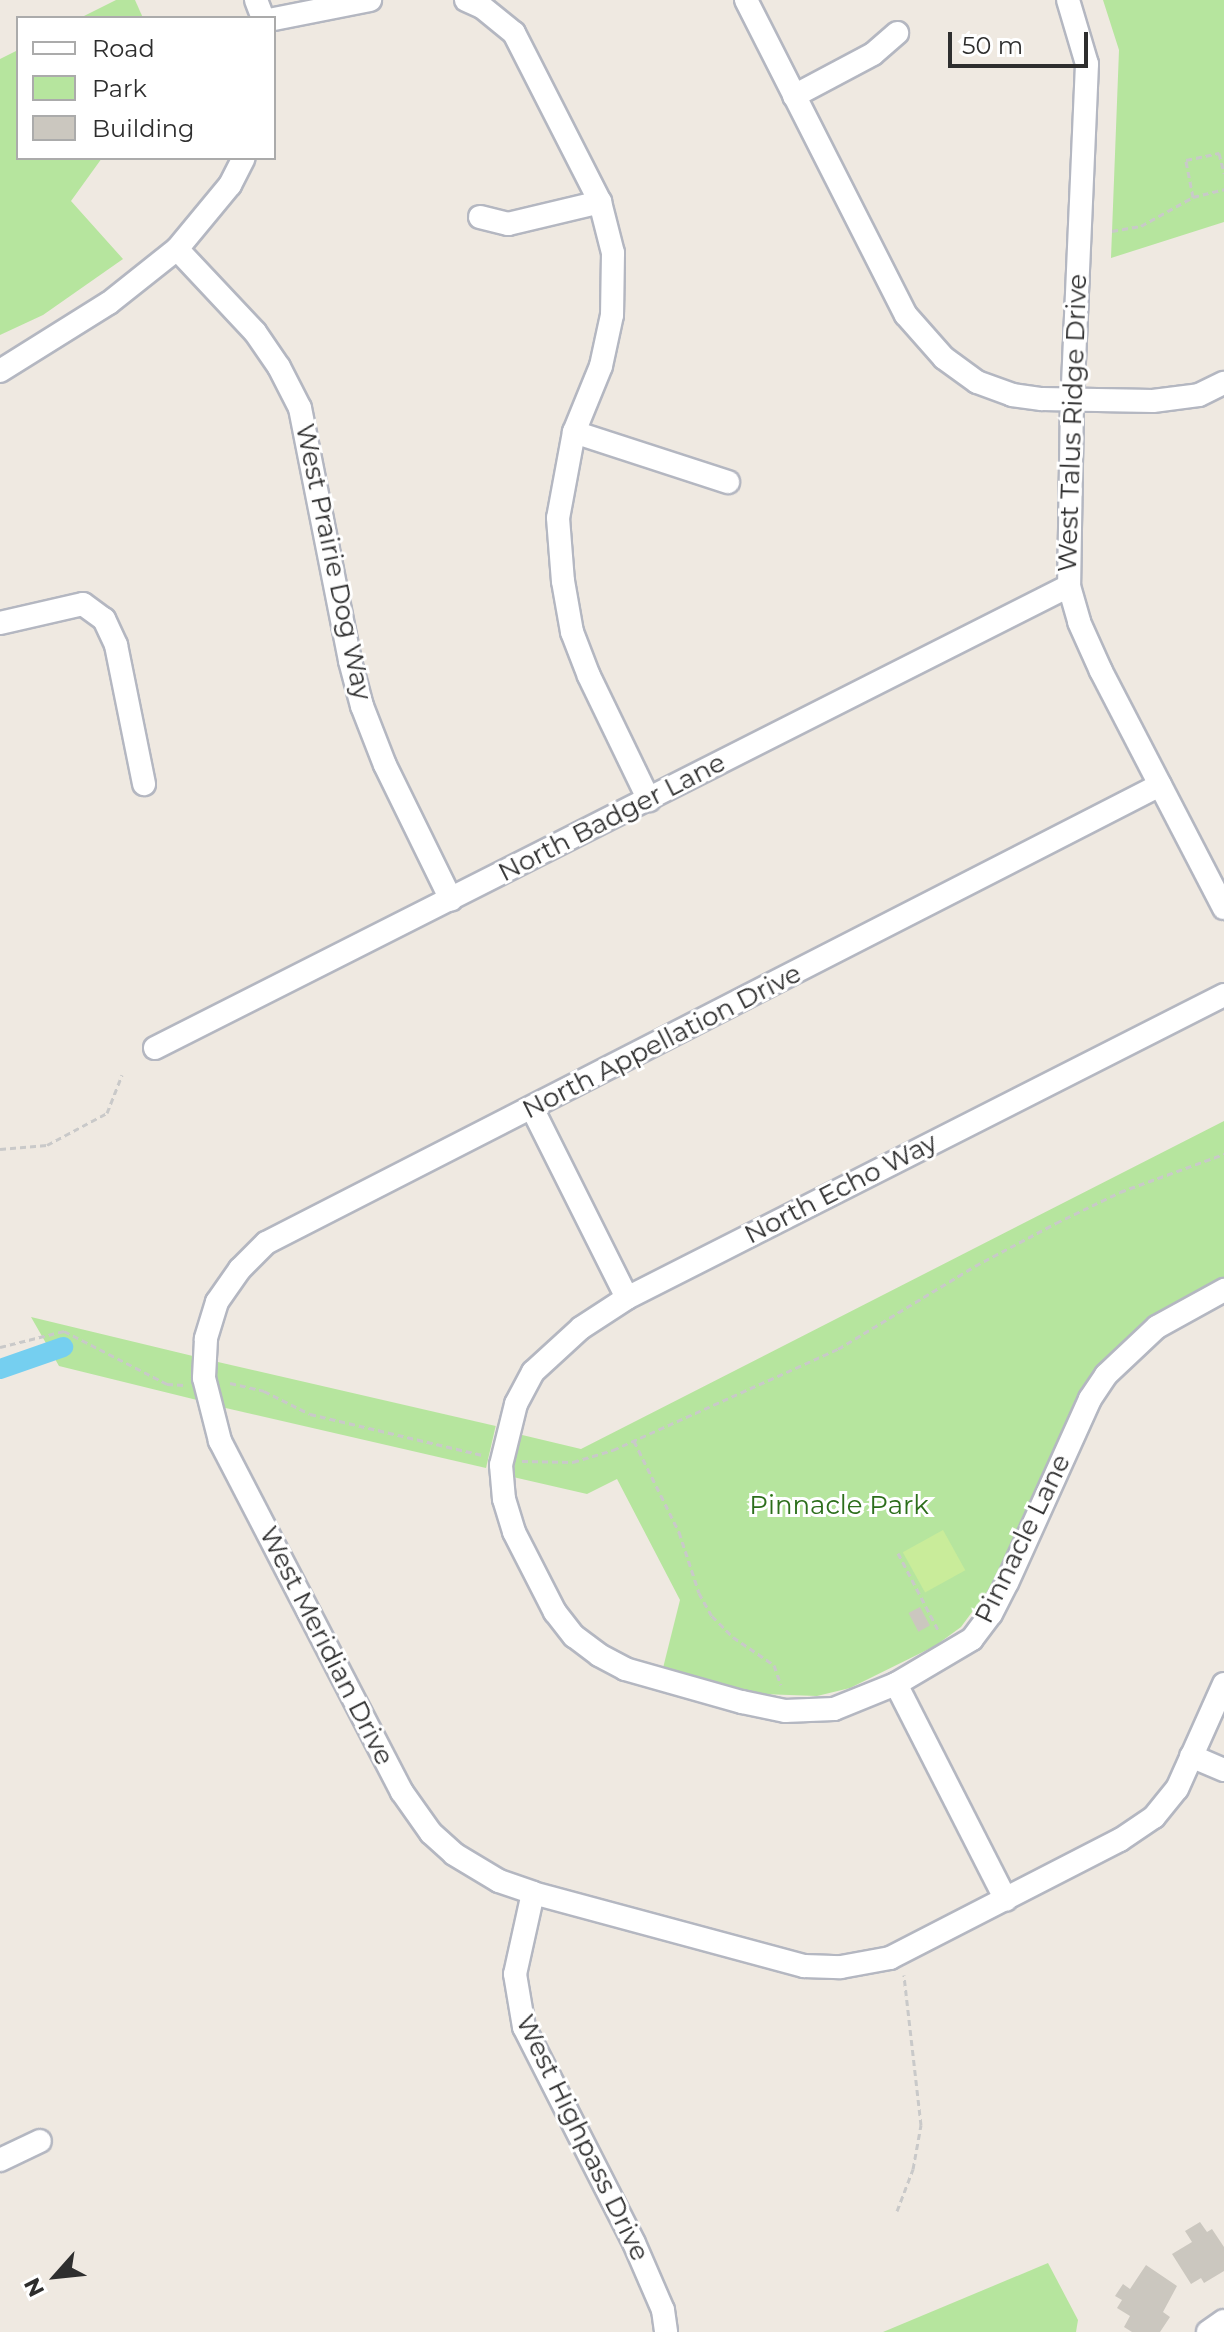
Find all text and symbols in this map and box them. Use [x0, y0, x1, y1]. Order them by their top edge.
legend [16, 16, 276, 160]
scale bar [952, 16, 1092, 66]
text: 50 m [962, 31, 1023, 60]
text: Road [92, 34, 155, 63]
text: Park [92, 74, 147, 103]
text: Building [92, 114, 195, 143]
street label: West Talus Ridge Drive [1052, 273, 1094, 573]
street label: West Prairie Dog Way [288, 421, 378, 703]
street label: North Badger Lane [493, 747, 731, 889]
street label: North Appellation Drive [517, 958, 807, 1126]
street label: North Echo Way [740, 1127, 942, 1251]
street label: Pinnacle Lane [969, 1449, 1077, 1629]
park label: Pinnacle Park [749, 1490, 929, 1522]
street label: West Meridian Drive [252, 1522, 400, 1770]
street label: West Highpass Drive [509, 2010, 655, 2266]
north arrow [16, 2236, 96, 2316]
text: N [18, 2273, 50, 2301]

